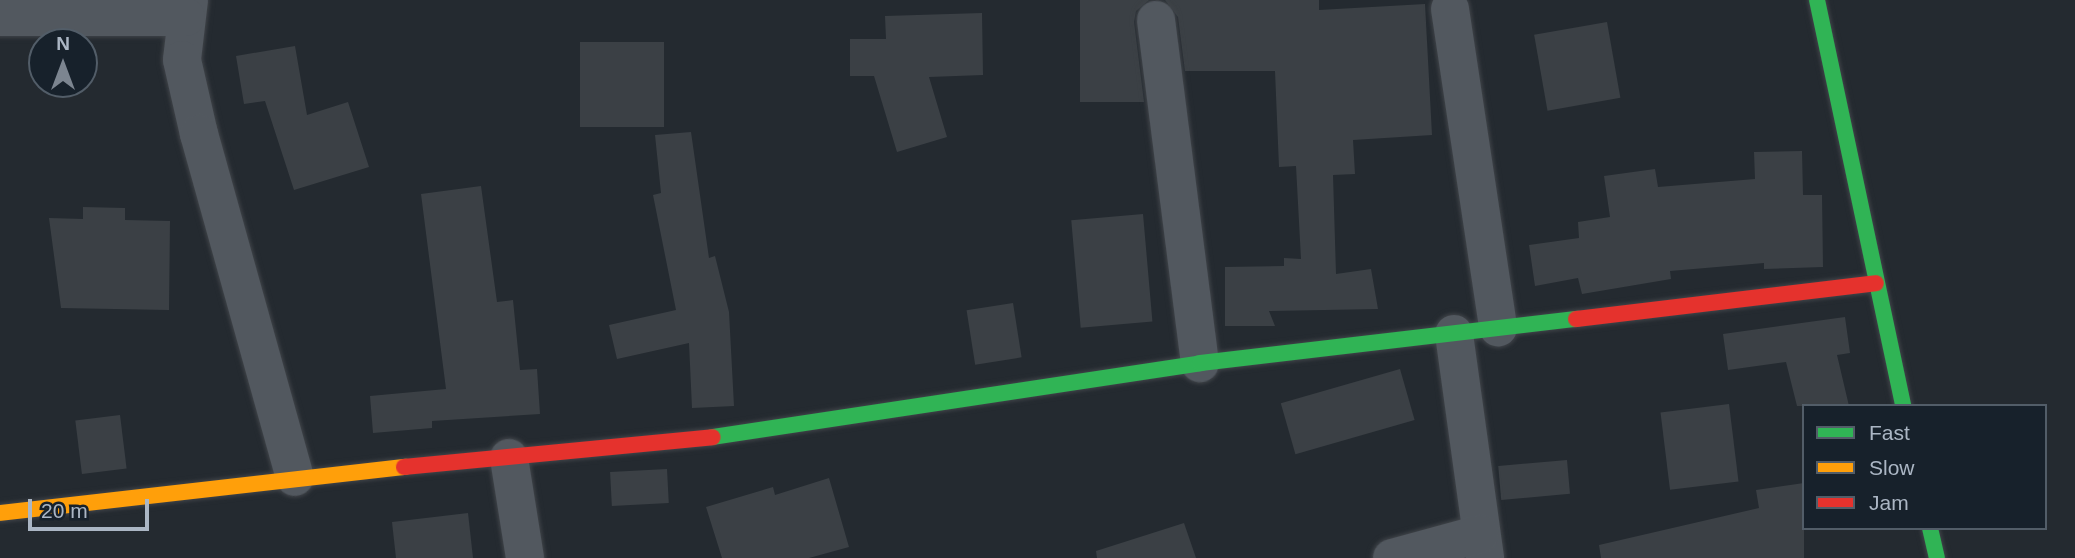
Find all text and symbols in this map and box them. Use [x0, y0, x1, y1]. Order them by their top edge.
north arrow [28, 28, 98, 98]
text: N [56, 33, 70, 54]
legend [1802, 404, 2047, 530]
text: Fast [1869, 421, 1910, 444]
text: Slow [1869, 456, 1915, 479]
scale bar [32, 484, 152, 528]
text: Jam [1869, 491, 1909, 514]
text: 20 m [41, 499, 88, 522]

